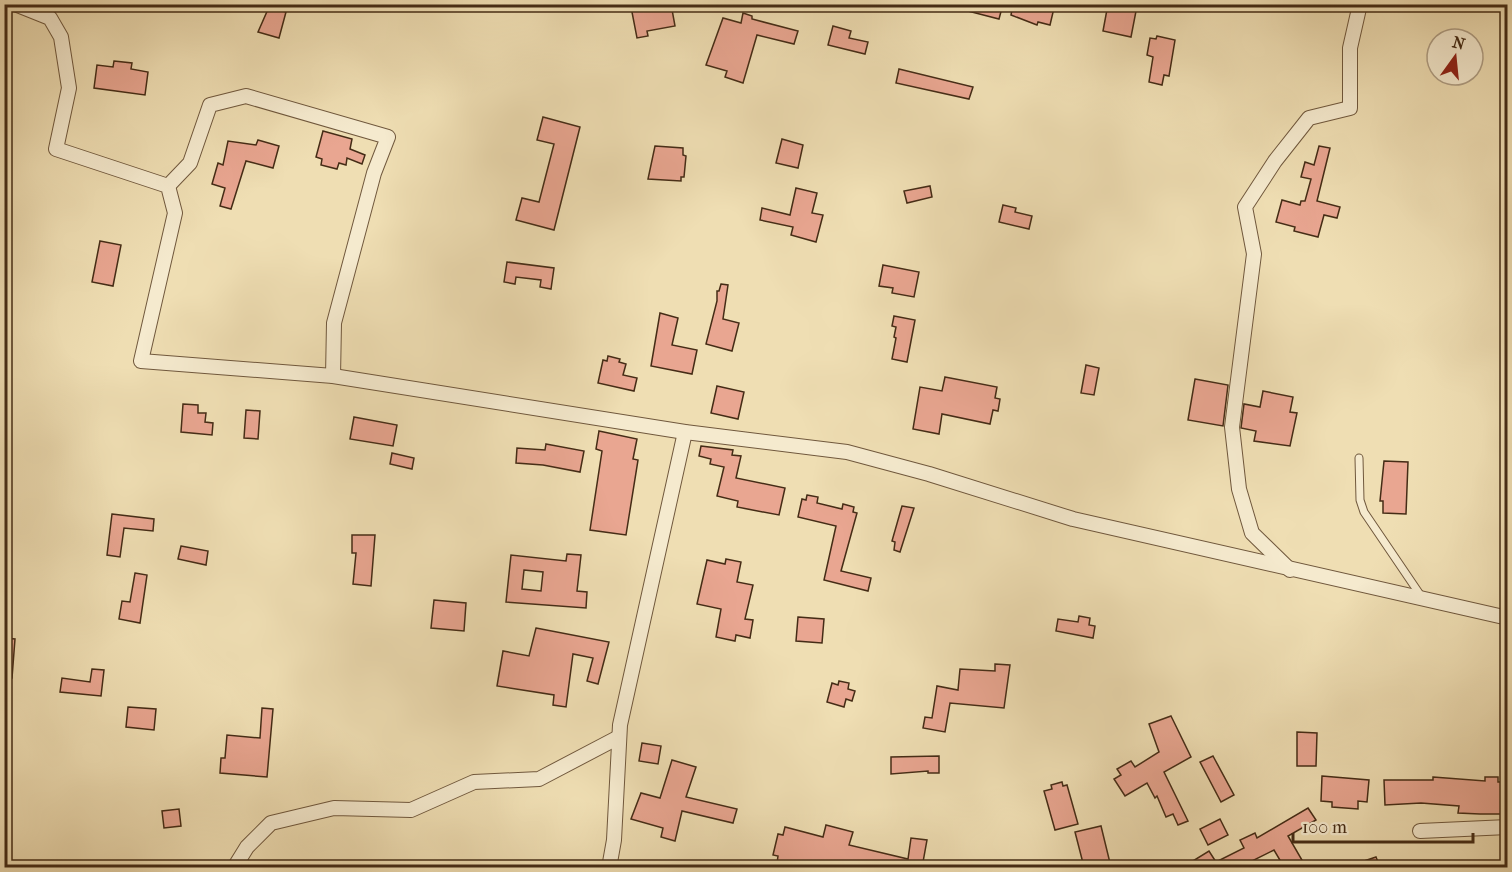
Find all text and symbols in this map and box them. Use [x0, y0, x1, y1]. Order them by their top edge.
north arrow [1425, 27, 1485, 87]
text: N [1450, 32, 1468, 54]
scale bar [1293, 806, 1473, 844]
text: 100 m [1302, 817, 1347, 838]

